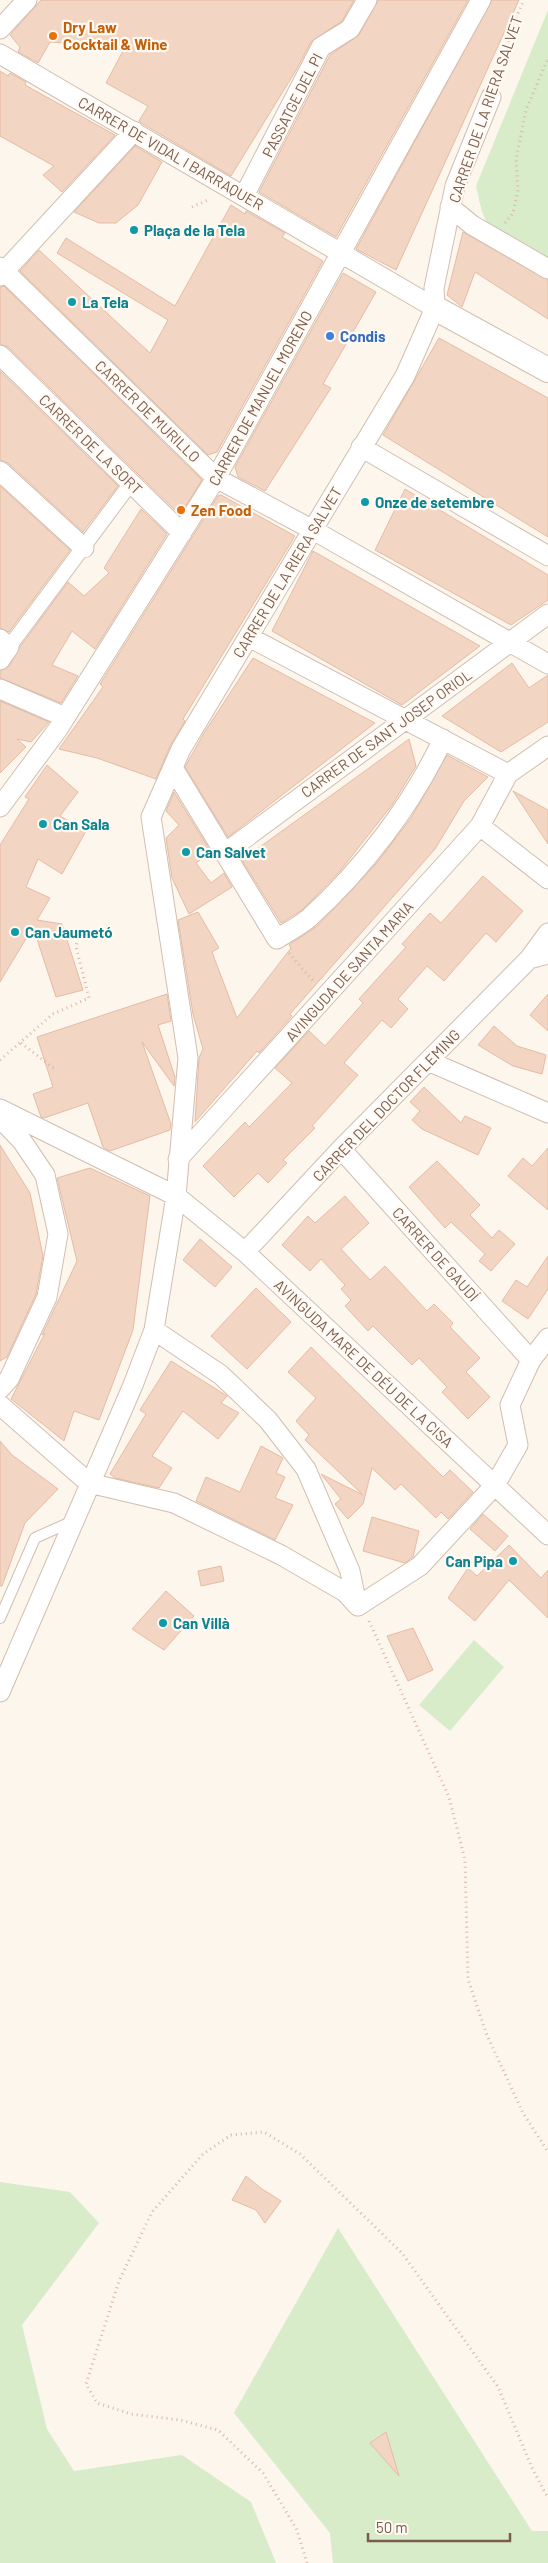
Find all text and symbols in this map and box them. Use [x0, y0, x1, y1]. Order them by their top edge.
street label: CARRER DE LA RIERA SALVET [444, 13, 526, 205]
place label: Dry Law Cocktail & Wine [63, 18, 168, 53]
marker: Dry Law Cocktail & Wine [47, 30, 59, 42]
street label: PASSATGE DEL PI [258, 50, 326, 160]
street label: CARRER DE VIDAL I BARRAQUER [75, 92, 267, 214]
place label: Plaça de la Tela [144, 221, 245, 239]
marker: Plaça de la Tela [128, 224, 140, 236]
place label: La Tela [82, 293, 129, 311]
marker: La Tela [66, 296, 78, 308]
street label: CARRER DE MANUEL MORENO [204, 307, 316, 489]
place label: Condis [340, 327, 386, 345]
marker: Condis [324, 330, 336, 342]
street label: CARRER DE MURILLO [92, 356, 204, 466]
street label: CARRER DE LA SORT [36, 390, 146, 498]
street label: CARRER DE LA RIERA SALVET [229, 483, 345, 661]
place label: Onze de setembre [375, 493, 494, 511]
marker: Onze de setembre [359, 496, 371, 508]
place label: Zen Food [191, 501, 251, 519]
marker: Zen Food [175, 504, 187, 516]
street label: CARRER DE SANT JOSEP ORIOL [297, 665, 475, 801]
place label: Can Sala [53, 815, 110, 833]
marker: Can Sala [37, 818, 49, 830]
place label: Can Salvet [196, 843, 266, 861]
marker: Can Salvet [180, 846, 192, 858]
street label: AVINGUDA DE SANTA MARIA [281, 897, 417, 1045]
place label: Can Jaumetó [25, 923, 112, 941]
marker: Can Jaumetó [9, 926, 21, 938]
street label: CARRER DEL DOCTOR FLEMING [308, 1025, 464, 1185]
street label: CARRER DE GAUDÍ [389, 1203, 483, 1305]
street label: AVINGUDA MARE DE DÉU DE LA CISA [271, 1275, 457, 1451]
place label: Can Pipa [446, 1552, 503, 1570]
marker: Can Pipa [507, 1555, 519, 1567]
place label: Can Villà [173, 1614, 230, 1632]
marker: Can Villà [157, 1617, 169, 1629]
scale bar [368, 2510, 510, 2542]
text: 50 m [376, 2518, 408, 2536]

